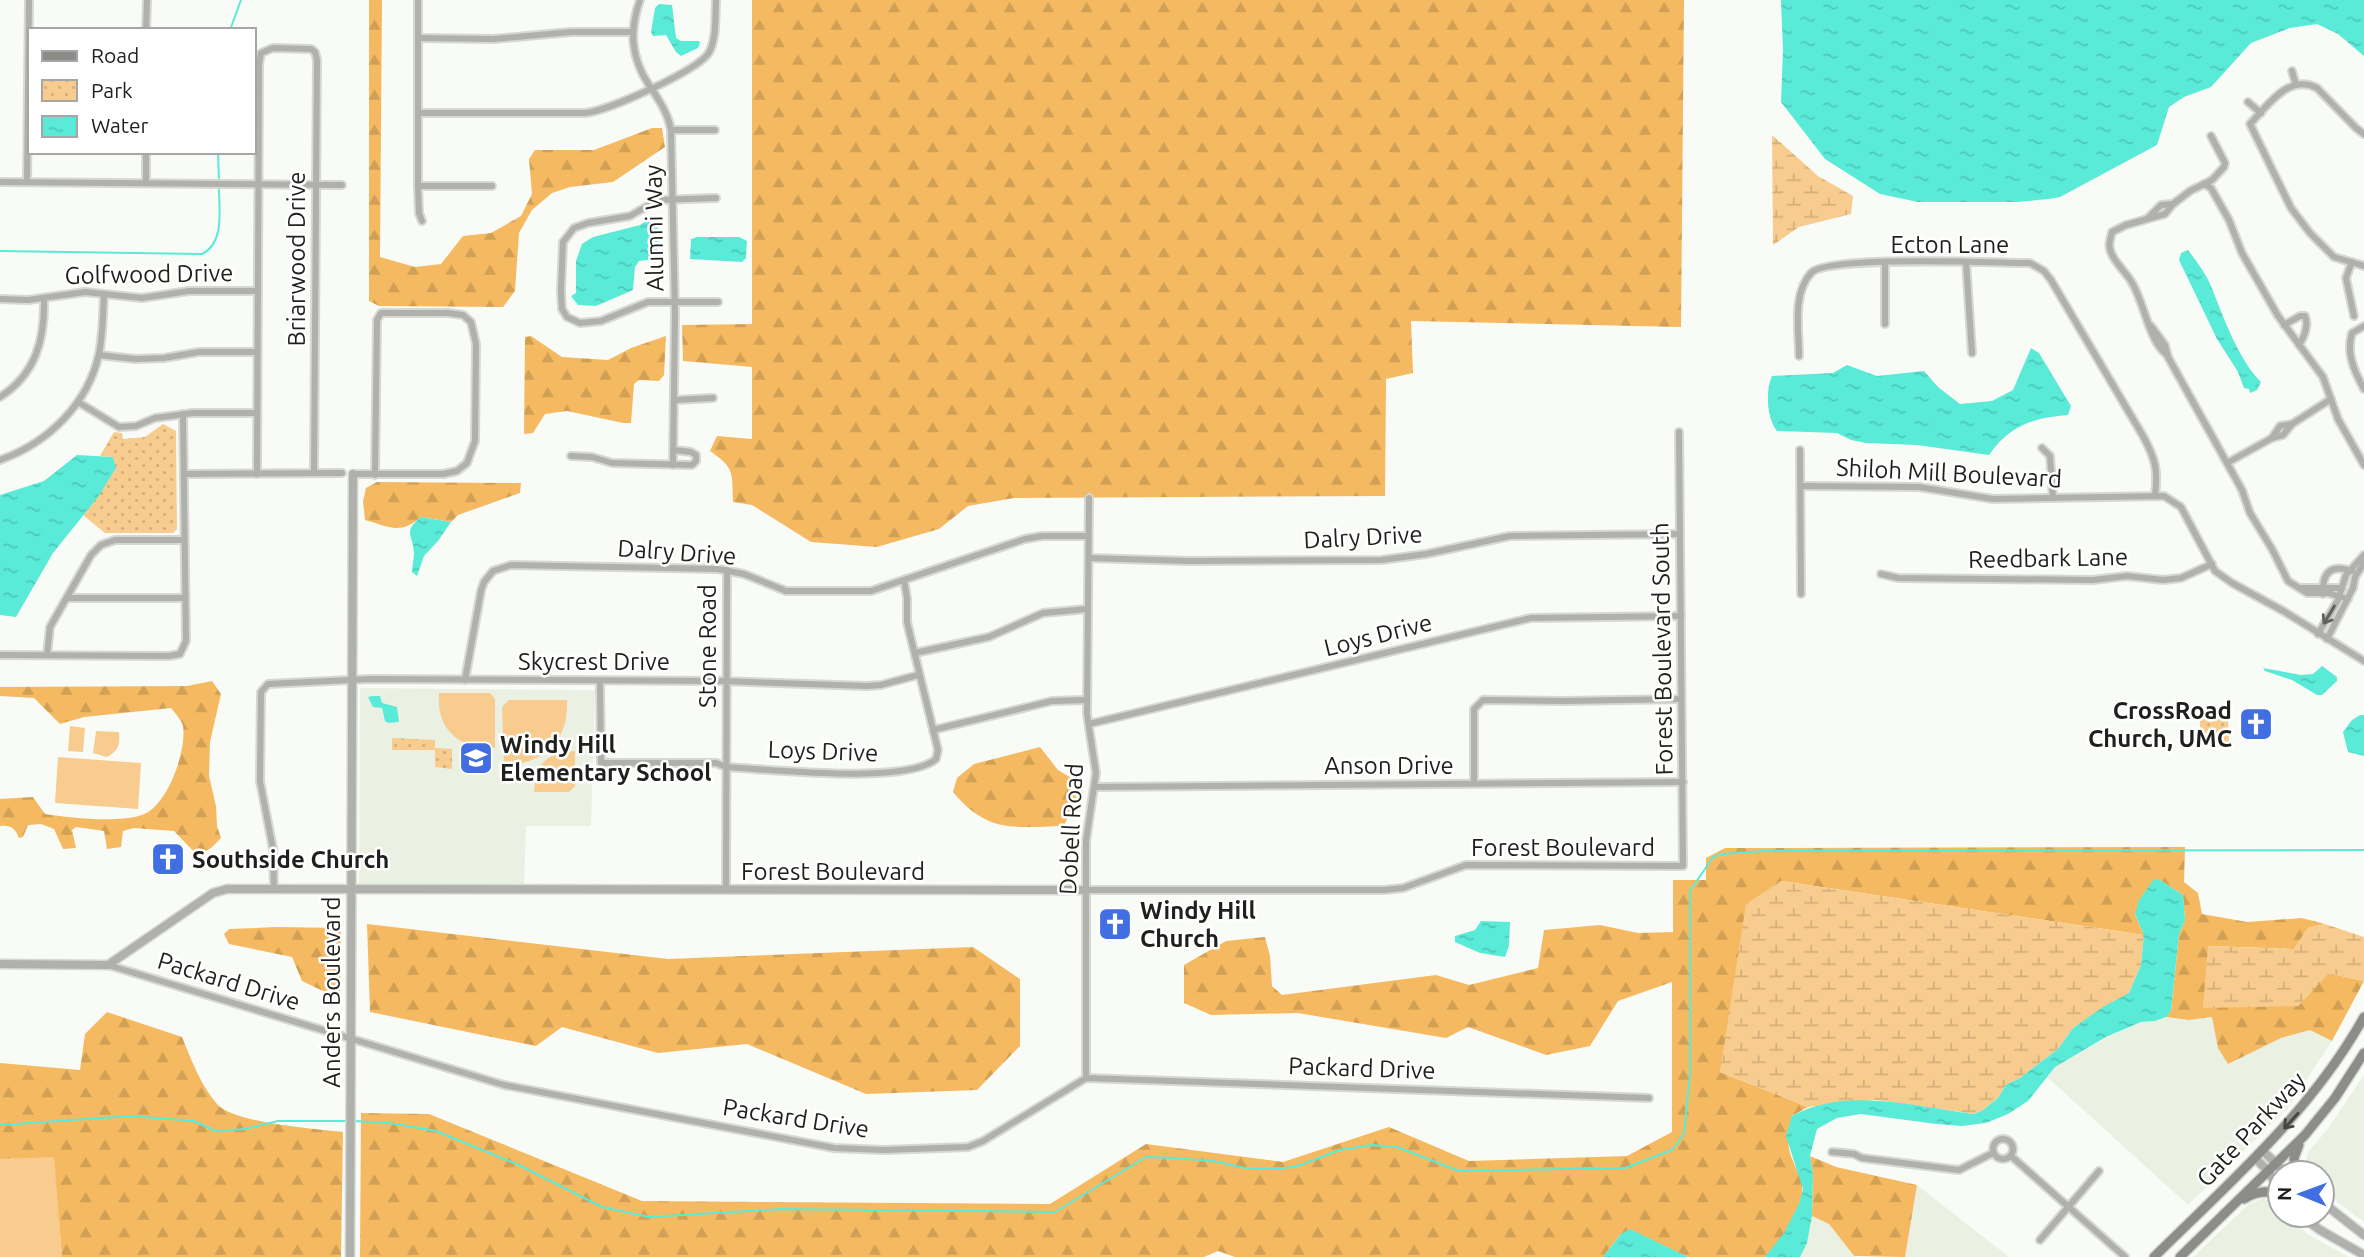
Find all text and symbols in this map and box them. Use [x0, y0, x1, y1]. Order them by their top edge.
legend [28, 28, 256, 154]
text: Road [91, 43, 139, 67]
text: Park [91, 78, 133, 102]
text: Water [91, 113, 149, 137]
street label: Alumni Way [639, 164, 669, 292]
street label: Briarwood Drive [283, 171, 310, 347]
street label: Ecton Lane [1891, 231, 2009, 258]
street label: Golfwood Drive [64, 259, 234, 289]
street label: Shiloh Mill Boulevard [1835, 454, 2063, 492]
street label: Dalry Drive [1303, 520, 1423, 554]
street label: Forest Boulevard South [1646, 522, 1678, 776]
street label: Dalry Drive [617, 534, 737, 570]
street label: Reedbark Lane [1968, 543, 2128, 573]
street label: Stone Road [694, 584, 721, 708]
one-way arrow [2322, 604, 2336, 624]
street label: Loys Drive [1321, 609, 1435, 661]
street label: Skycrest Drive [518, 648, 670, 675]
place label: CrossRoad Church, UMC [2088, 697, 2232, 752]
church icon: CrossRoad Church, UMC [2237, 705, 2275, 743]
place label: Windy Hill Elementary School [500, 731, 712, 786]
street label: Loys Drive [767, 736, 879, 766]
school or university icon: Windy Hill Elementary School [457, 739, 495, 777]
street label: Anson Drive [1324, 752, 1454, 779]
street label: Dobell Road [1054, 763, 1088, 895]
street label: Forest Boulevard [1471, 834, 1655, 861]
church icon: Southside Church [149, 840, 187, 878]
place label: Southside Church [192, 846, 389, 873]
street label: Forest Boulevard [741, 858, 925, 885]
street label: Anders Boulevard [318, 896, 345, 1088]
place label: Windy Hill Church [1140, 897, 1256, 952]
church icon: Windy Hill Church [1096, 905, 1134, 943]
street label: Packard Drive [155, 947, 303, 1015]
street label: Packard Drive [1288, 1052, 1436, 1084]
street label: Gate Parkway [2191, 1066, 2311, 1192]
street label: Packard Drive [721, 1093, 871, 1143]
one-way arrow [2283, 1112, 2300, 1129]
north arrow [2266, 1159, 2336, 1229]
text: N [2273, 1186, 2295, 1201]

